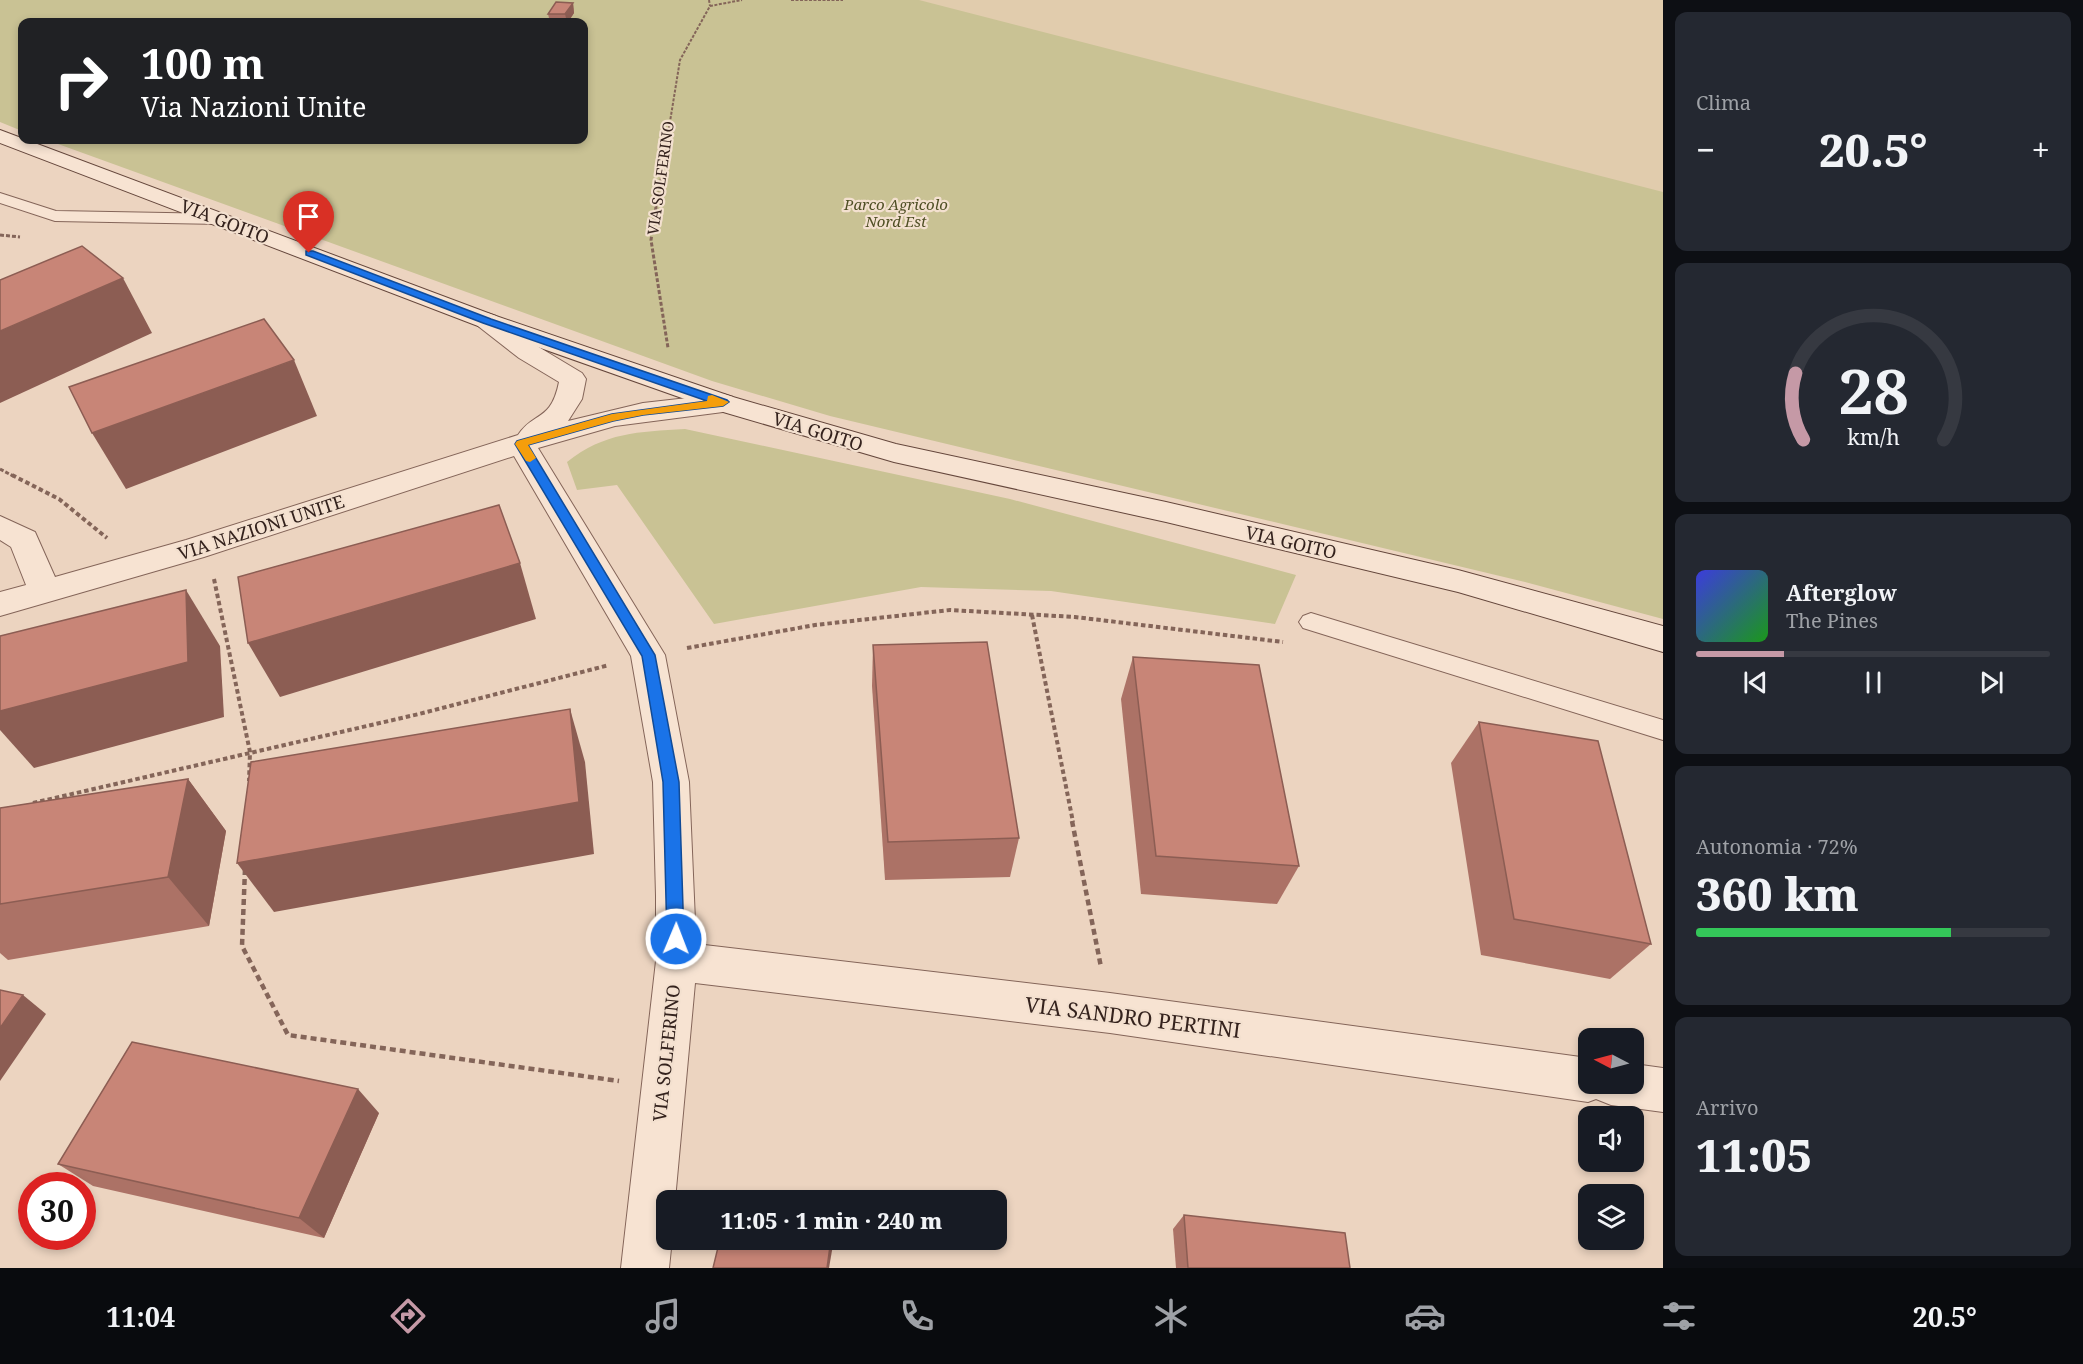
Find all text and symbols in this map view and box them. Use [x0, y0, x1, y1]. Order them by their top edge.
text: 100 m [141, 34, 265, 91]
icon: right [42, 42, 120, 120]
text: Via Nazioni Unite [141, 88, 366, 125]
text: Clima [1696, 89, 1751, 116]
text: 20.5° [1819, 119, 1928, 180]
street label: VIA SOLFERINO [642, 120, 678, 236]
text: − [1696, 127, 1715, 172]
text: + [2032, 127, 2050, 172]
pin [283, 191, 334, 253]
street label: VIA GOITO [177, 193, 273, 249]
park label: Parco Agricolo Nord Est [843, 194, 948, 231]
icon: arrive [292, 200, 325, 233]
text: 28 [1838, 347, 1908, 432]
street label: VIA GOITO [770, 406, 866, 456]
text: km/h [1847, 422, 1900, 451]
street label: VIA NAZIONI UNITE [175, 489, 347, 565]
street label: VIA GOITO [1243, 520, 1339, 564]
text: Afterglow [1786, 577, 1897, 607]
text: The Pines [1786, 607, 1878, 634]
icon: previous [1739, 666, 1772, 699]
icon: pause [1857, 666, 1890, 699]
icon: next [1975, 666, 2008, 699]
text: Autonomia · 72% [1696, 833, 1858, 860]
text: 360 km [1696, 863, 1859, 924]
position arrow [644, 907, 708, 971]
street label: VIA SOLFERINO [647, 983, 685, 1123]
street label: VIA SANDRO PERTINI [1024, 990, 1242, 1044]
north arrow [1578, 1028, 1644, 1094]
map controls [1578, 1028, 1644, 1250]
text: Arrivo [1696, 1094, 1758, 1121]
button: sound [1578, 1106, 1644, 1172]
text: 11:05 [1696, 1124, 1812, 1185]
speed limit sign: 30 [18, 1172, 96, 1250]
button: layers [1578, 1184, 1644, 1250]
text: 11:05 · 1 min · 240 m [721, 1205, 942, 1235]
icon: directions [387, 1295, 429, 1337]
icon: music [642, 1295, 684, 1337]
icon: phone [896, 1295, 938, 1337]
icon: climate [1150, 1295, 1192, 1337]
icon: car [1404, 1295, 1446, 1337]
icon: filters [1658, 1295, 1700, 1337]
text: 11:04 [106, 1298, 175, 1335]
text: 20.5° [1912, 1298, 1977, 1335]

